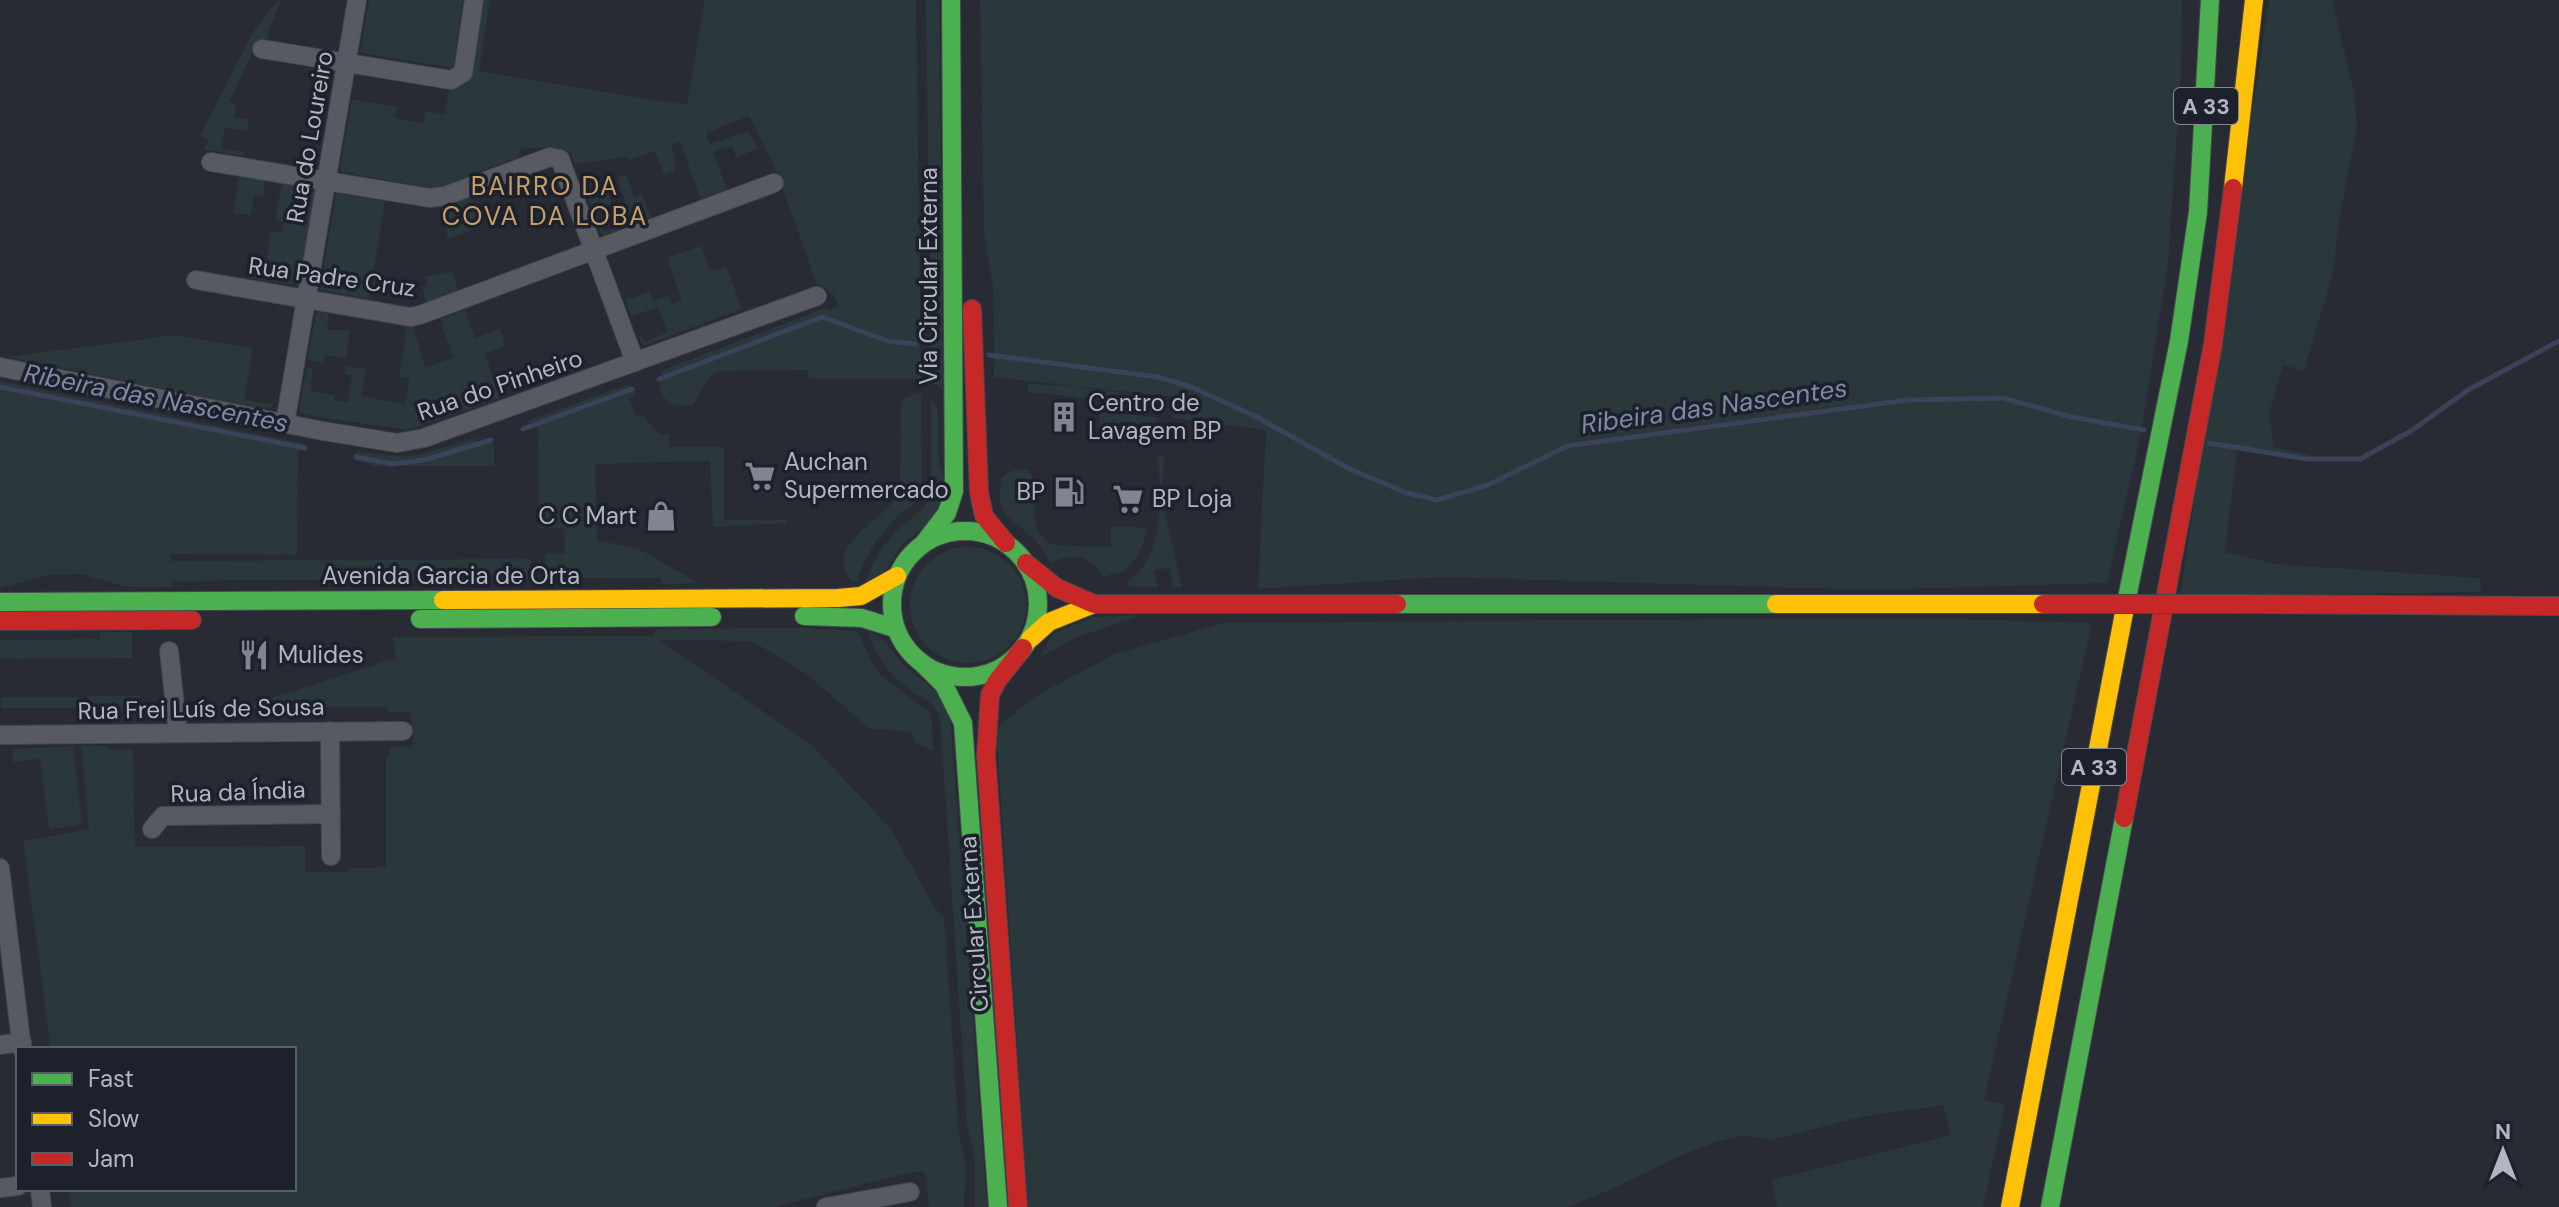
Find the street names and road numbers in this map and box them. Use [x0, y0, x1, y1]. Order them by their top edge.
street label: Rua do Loureiro [279, 49, 340, 225]
road number: A 33 [2174, 88, 2238, 124]
street label: Via Circular Externa [913, 167, 944, 385]
street label: Rua Padre Cruz [247, 249, 418, 304]
street label: Rua do Pinheiro [413, 342, 586, 427]
street label: Avenida Garcia de Orta [322, 560, 580, 591]
street label: Rua Frei Luís de Sousa [77, 691, 325, 726]
road number: A 33 [2062, 749, 2126, 785]
street label: Rua da Índia [170, 774, 306, 809]
street label: Circular Externa [952, 835, 995, 1013]

